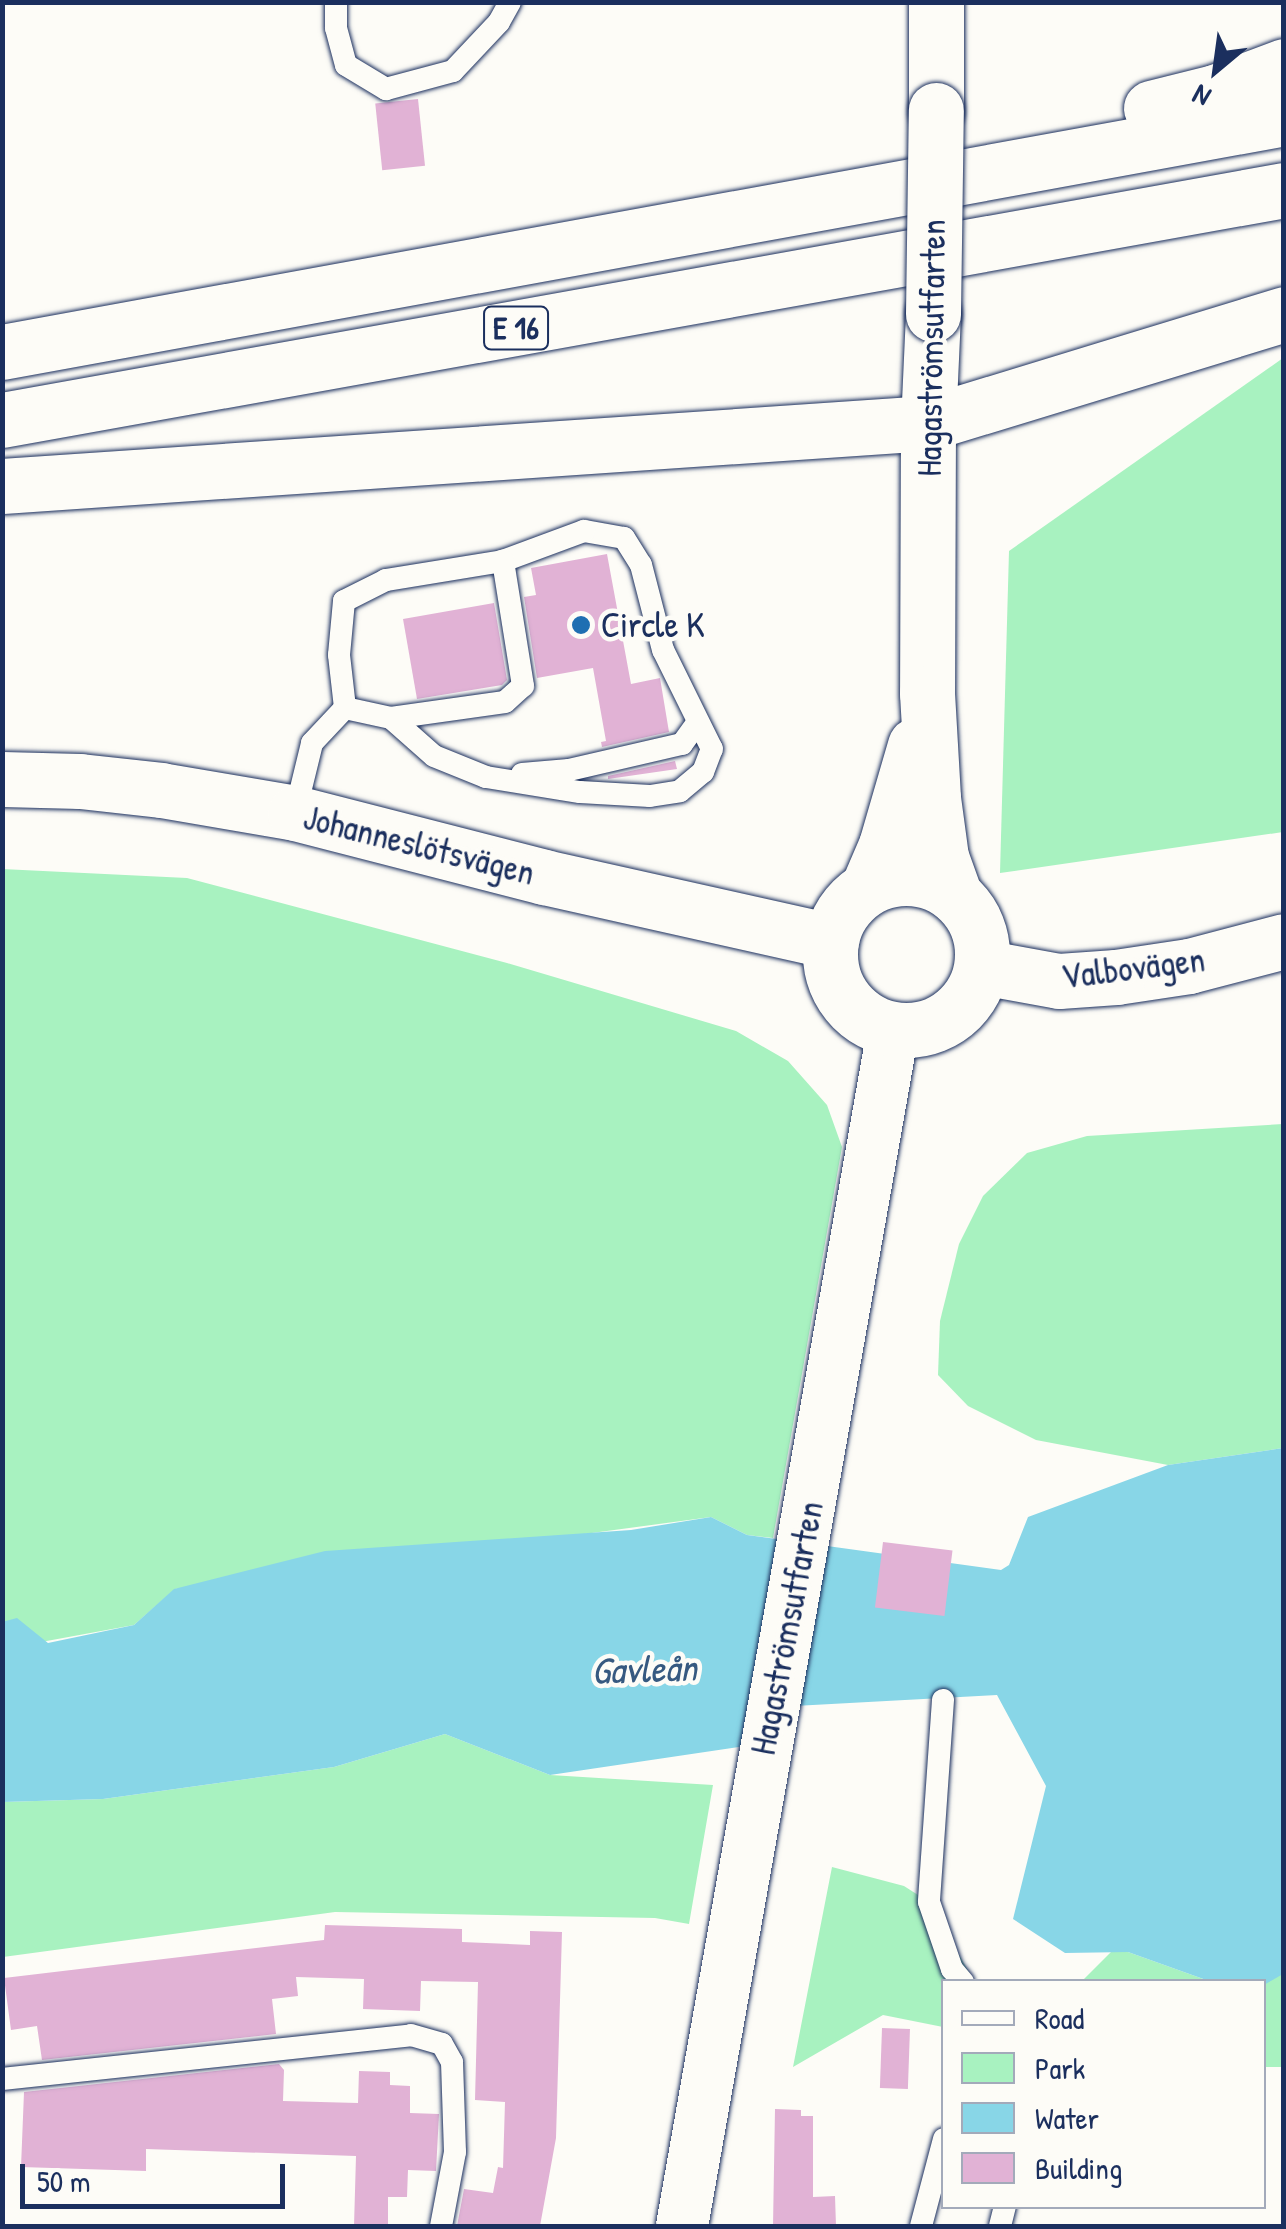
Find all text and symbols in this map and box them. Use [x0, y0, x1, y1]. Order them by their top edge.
north arrow [1166, 20, 1266, 120]
text: N [1186, 76, 1217, 116]
street label: Hagaströmsutfarten [908, 219, 954, 477]
road number: E 16 [481, 301, 551, 355]
place label: Circle K [601, 604, 705, 646]
marker: Circle K [570, 614, 592, 636]
street label: Johanneslötsvägen [299, 796, 539, 894]
street label: Valbovägen [1059, 938, 1207, 998]
street label: Hagaströmsutfarten [742, 1498, 832, 1758]
water label: Gavleån [590, 1644, 698, 1694]
legend [941, 1979, 1266, 2209]
text: Road [1035, 1998, 1084, 2038]
text: Park [1035, 2048, 1085, 2088]
text: Water [1035, 2098, 1099, 2138]
scale bar [25, 2144, 290, 2206]
text: Building [1035, 2148, 1122, 2188]
text: 50 m [37, 2161, 90, 2201]

